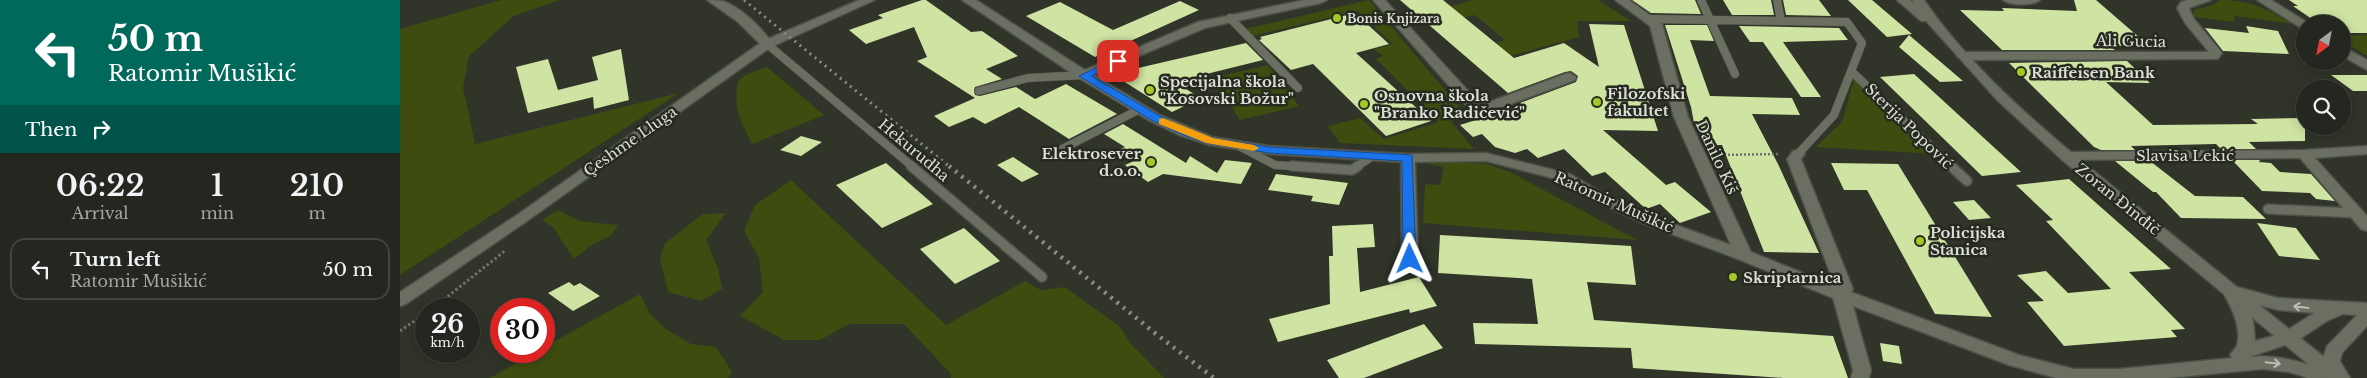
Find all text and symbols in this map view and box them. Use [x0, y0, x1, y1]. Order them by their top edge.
place label: Bonis Knjizara [1347, 11, 1440, 26]
marker: Bonis Knjizara [1331, 12, 1343, 24]
north arrow [2296, 15, 2351, 70]
map controls [2296, 15, 2351, 135]
text: 50 m [108, 17, 203, 60]
icon: left [25, 20, 90, 85]
street label: Ali Gucia [2095, 31, 2167, 51]
pin [1097, 40, 1139, 82]
icon: arrive [1104, 47, 1132, 75]
text: Ratomir Mušikić [108, 60, 296, 87]
place label: Raiffeisen Bank [2031, 63, 2156, 82]
marker: Raiffeisen Bank [2015, 66, 2027, 78]
place label: Specijalna škola "Kosovski Božur" [1160, 72, 1294, 108]
street label: Sterija Popović [1861, 79, 1957, 173]
button: search [2296, 80, 2351, 135]
marker: Specijalna škola "Kosovski Božur" [1144, 84, 1156, 96]
place label: Filozofski fakultet [1607, 84, 1686, 120]
place label: Osnovna škola "Branko Radičević" [1374, 86, 1525, 122]
marker: Filozofski fakultet [1591, 96, 1603, 108]
marker: Osnovna škola "Branko Radičević" [1358, 98, 1370, 110]
street label: Çeshme Lluga [580, 101, 681, 180]
icon: right [87, 115, 115, 143]
street label: Hekurudha [874, 115, 954, 186]
street label: Danilo Kiš [1692, 117, 1742, 197]
text: Then [25, 118, 77, 141]
place label: Elektrosever d.o.o. [1042, 144, 1142, 180]
street label: Slaviša Lekić [2136, 146, 2234, 165]
marker: Elektrosever d.o.o. [1145, 156, 1157, 168]
street label: Zoran Đinđič [2072, 159, 2164, 239]
text: 06:22 [56, 167, 145, 204]
text: 1 [211, 167, 224, 204]
text: 210 [290, 167, 344, 204]
street label: Ratomir Mušikić [1552, 167, 1676, 237]
text: Arrival [72, 203, 129, 223]
text: min [200, 203, 234, 223]
text: m [308, 203, 326, 223]
place label: Policijska Stanica [1930, 223, 2006, 259]
position arrow [1383, 232, 1435, 284]
marker: Policijska Stanica [1914, 235, 1926, 247]
text: Turn left [70, 248, 161, 271]
icon: left [27, 255, 55, 283]
text: 50 m [323, 258, 373, 281]
place label: Skriptarnica [1743, 268, 1842, 287]
text: Ratomir Mušikić [70, 271, 207, 291]
marker: Skriptarnica [1727, 271, 1739, 283]
speed limit sign: 30 [490, 298, 555, 363]
one-way arrow [2293, 302, 2309, 312]
text: 26 [431, 309, 464, 340]
text: km/h [430, 335, 465, 350]
one-way arrow [2265, 358, 2281, 368]

